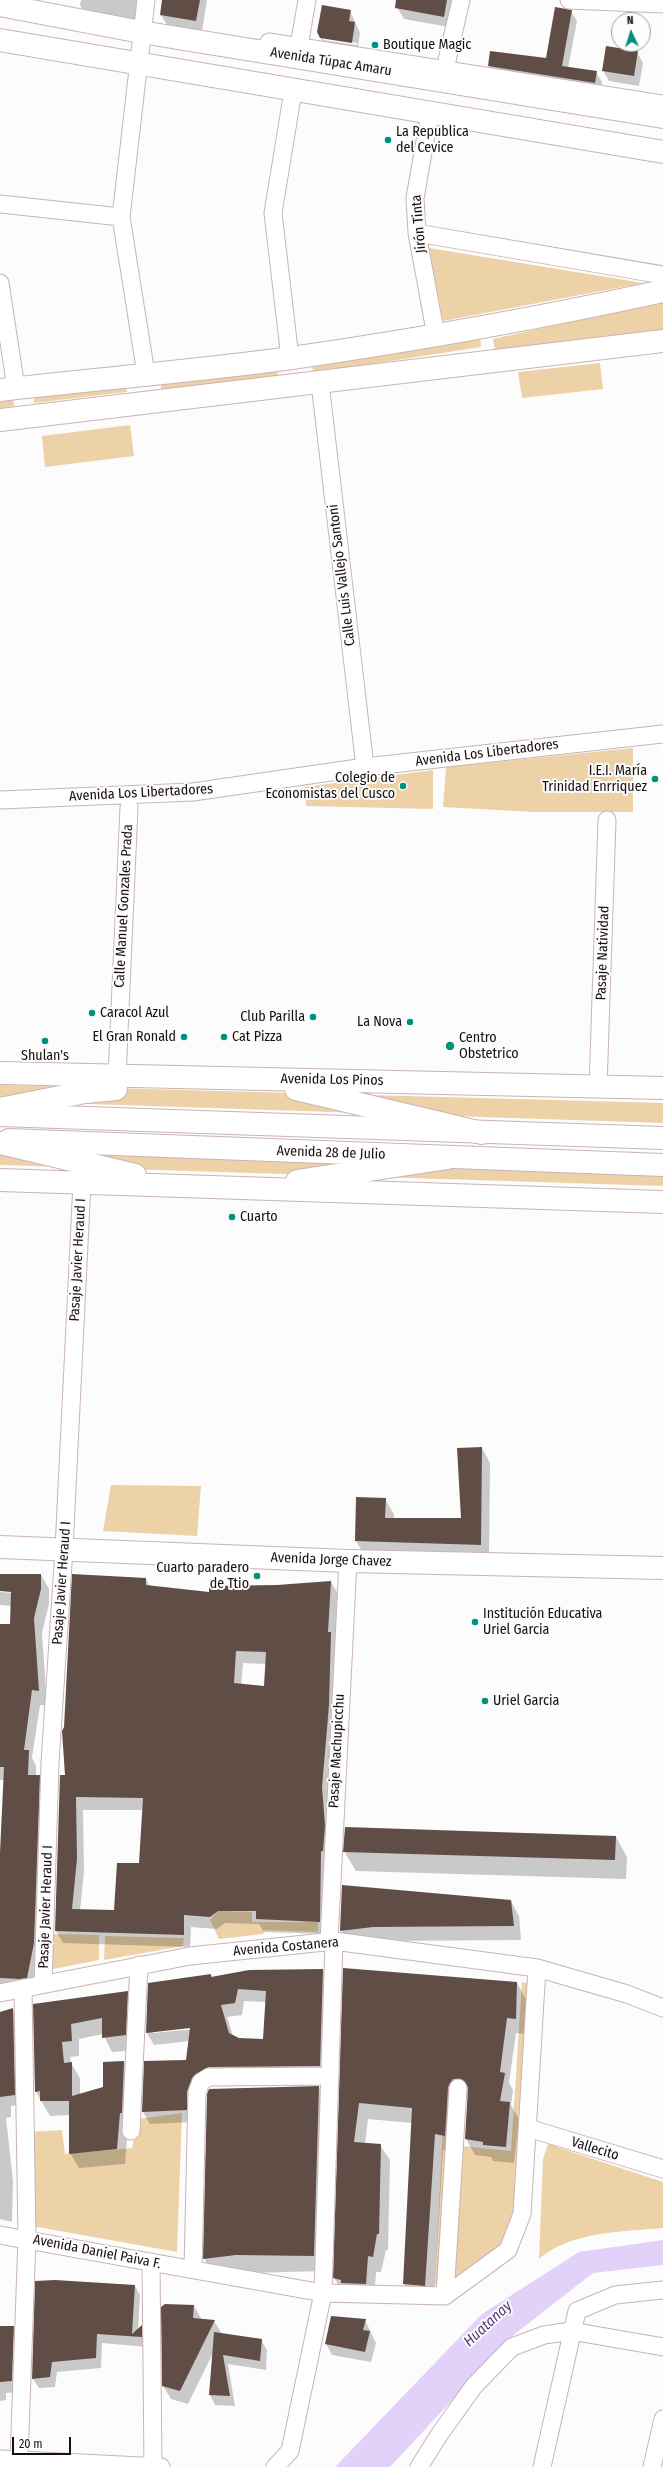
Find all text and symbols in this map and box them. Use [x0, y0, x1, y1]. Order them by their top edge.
north arrow [611, 12, 651, 52]
text: N [626, 14, 634, 27]
place label: Boutique Magic [383, 37, 471, 53]
marker: Boutique Magic [370, 40, 380, 50]
street label: Avenida Túpac Amaru [269, 44, 393, 80]
place label: La Republica del Cevice [396, 124, 469, 156]
marker: La Republica del Cevice [383, 135, 393, 145]
street label: Jirón Tinta [408, 194, 430, 254]
street label: Calle Luis Vallejo Santoni [325, 503, 359, 647]
street label: Avenida Los Libertadores [414, 736, 560, 770]
place label: I.E.I. María Trinidad Enrriquez [542, 763, 647, 796]
place label: Colegio de Economistas del Cusco [265, 770, 395, 802]
marker: I.E.I. María Trinidad Enrriquez [650, 774, 660, 784]
street label: Avenida Los Libertadores [69, 781, 213, 805]
marker: Colegio de Economistas del Cusco [398, 781, 408, 791]
street label: Calle Manuel Gonzales Prada [111, 824, 137, 988]
street label: Pasaje Natividad [593, 905, 613, 1001]
place label: Caracol Azul [100, 1005, 169, 1021]
marker: Caracol Azul [87, 1008, 97, 1018]
place label: Club Parilla [240, 1009, 305, 1025]
marker: Club Parilla [308, 1012, 318, 1022]
place label: La Nova [357, 1014, 402, 1030]
marker: La Nova [405, 1017, 415, 1027]
place label: El Gran Ronald [93, 1029, 176, 1045]
place label: Cat Pizza [232, 1029, 282, 1045]
place label: Centro Obstetrico [459, 1030, 519, 1062]
marker: El Gran Ronald [179, 1032, 189, 1042]
marker: Cat Pizza [219, 1032, 229, 1042]
marker: Shulan's [40, 1036, 50, 1046]
marker: Centro Obstetrico [444, 1040, 456, 1052]
place label: Shulan's [21, 1048, 69, 1064]
street label: Avenida Los Pinos [280, 1071, 384, 1089]
street label: Avenida 28 de Julio [276, 1143, 386, 1163]
street label: Pasaje Javier Heraud I [66, 1198, 90, 1322]
place label: Cuarto [240, 1209, 278, 1225]
marker: Cuarto [227, 1212, 237, 1222]
street label: Pasaje Javier Heraud I [49, 1521, 75, 1645]
street label: Avenida Jorge Chavez [270, 1549, 392, 1571]
place label: Cuarto paradero de Ttio [156, 1560, 249, 1592]
marker: Cuarto paradero de Ttio [252, 1571, 262, 1581]
place label: Institución Educativa Uriel Garcia [483, 1606, 602, 1638]
marker: Institución Educativa Uriel Garcia [470, 1617, 480, 1627]
street label: Pasaje Machupicchu [326, 1693, 348, 1809]
place label: Uriel Garcia [493, 1693, 559, 1709]
marker: Uriel Garcia [480, 1696, 490, 1706]
street label: Pasaje Javier Heraud I [35, 1845, 57, 1969]
street label: Avenida Costanera [232, 1934, 340, 1960]
street label: Vallecito [569, 2134, 621, 2164]
street label: Avenida Daniel Paiva F. [32, 2231, 162, 2273]
water label: Huatanay [460, 2297, 516, 2351]
scale bar [14, 2429, 73, 2455]
text: 20 m [19, 2437, 43, 2451]

